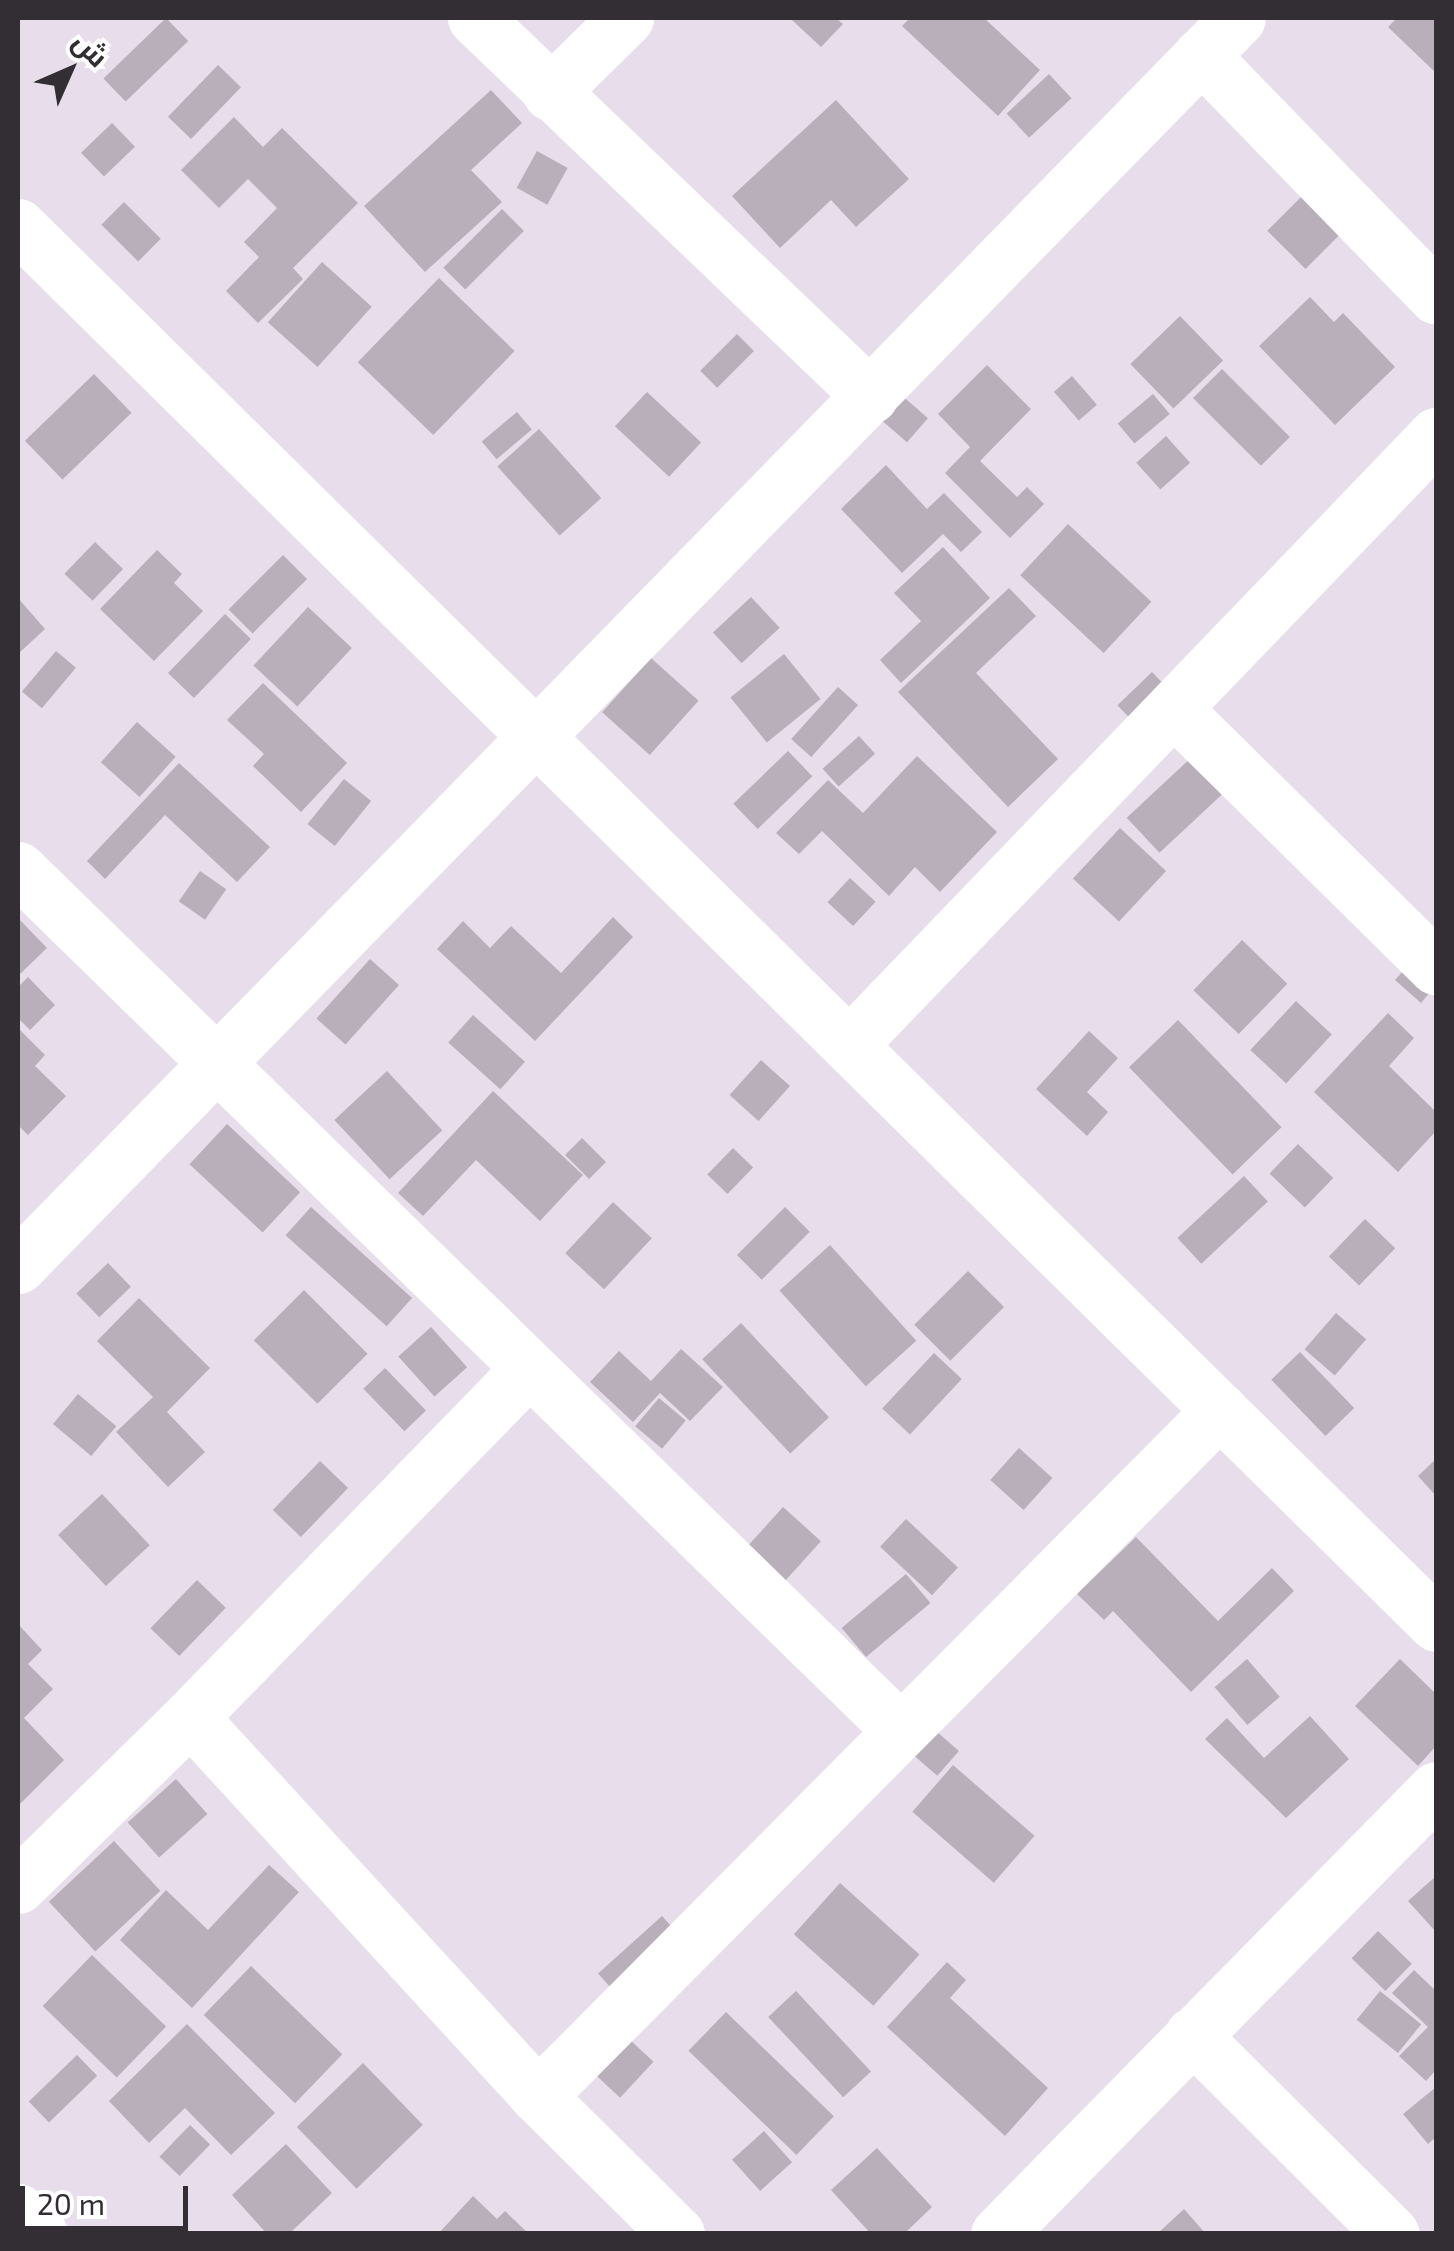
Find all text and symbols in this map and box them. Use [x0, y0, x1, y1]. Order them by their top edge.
north arrow [20, 20, 120, 120]
text: ش [66, 24, 116, 74]
scale bar [25, 2166, 192, 2228]
text: 20 m [37, 2185, 105, 2221]

